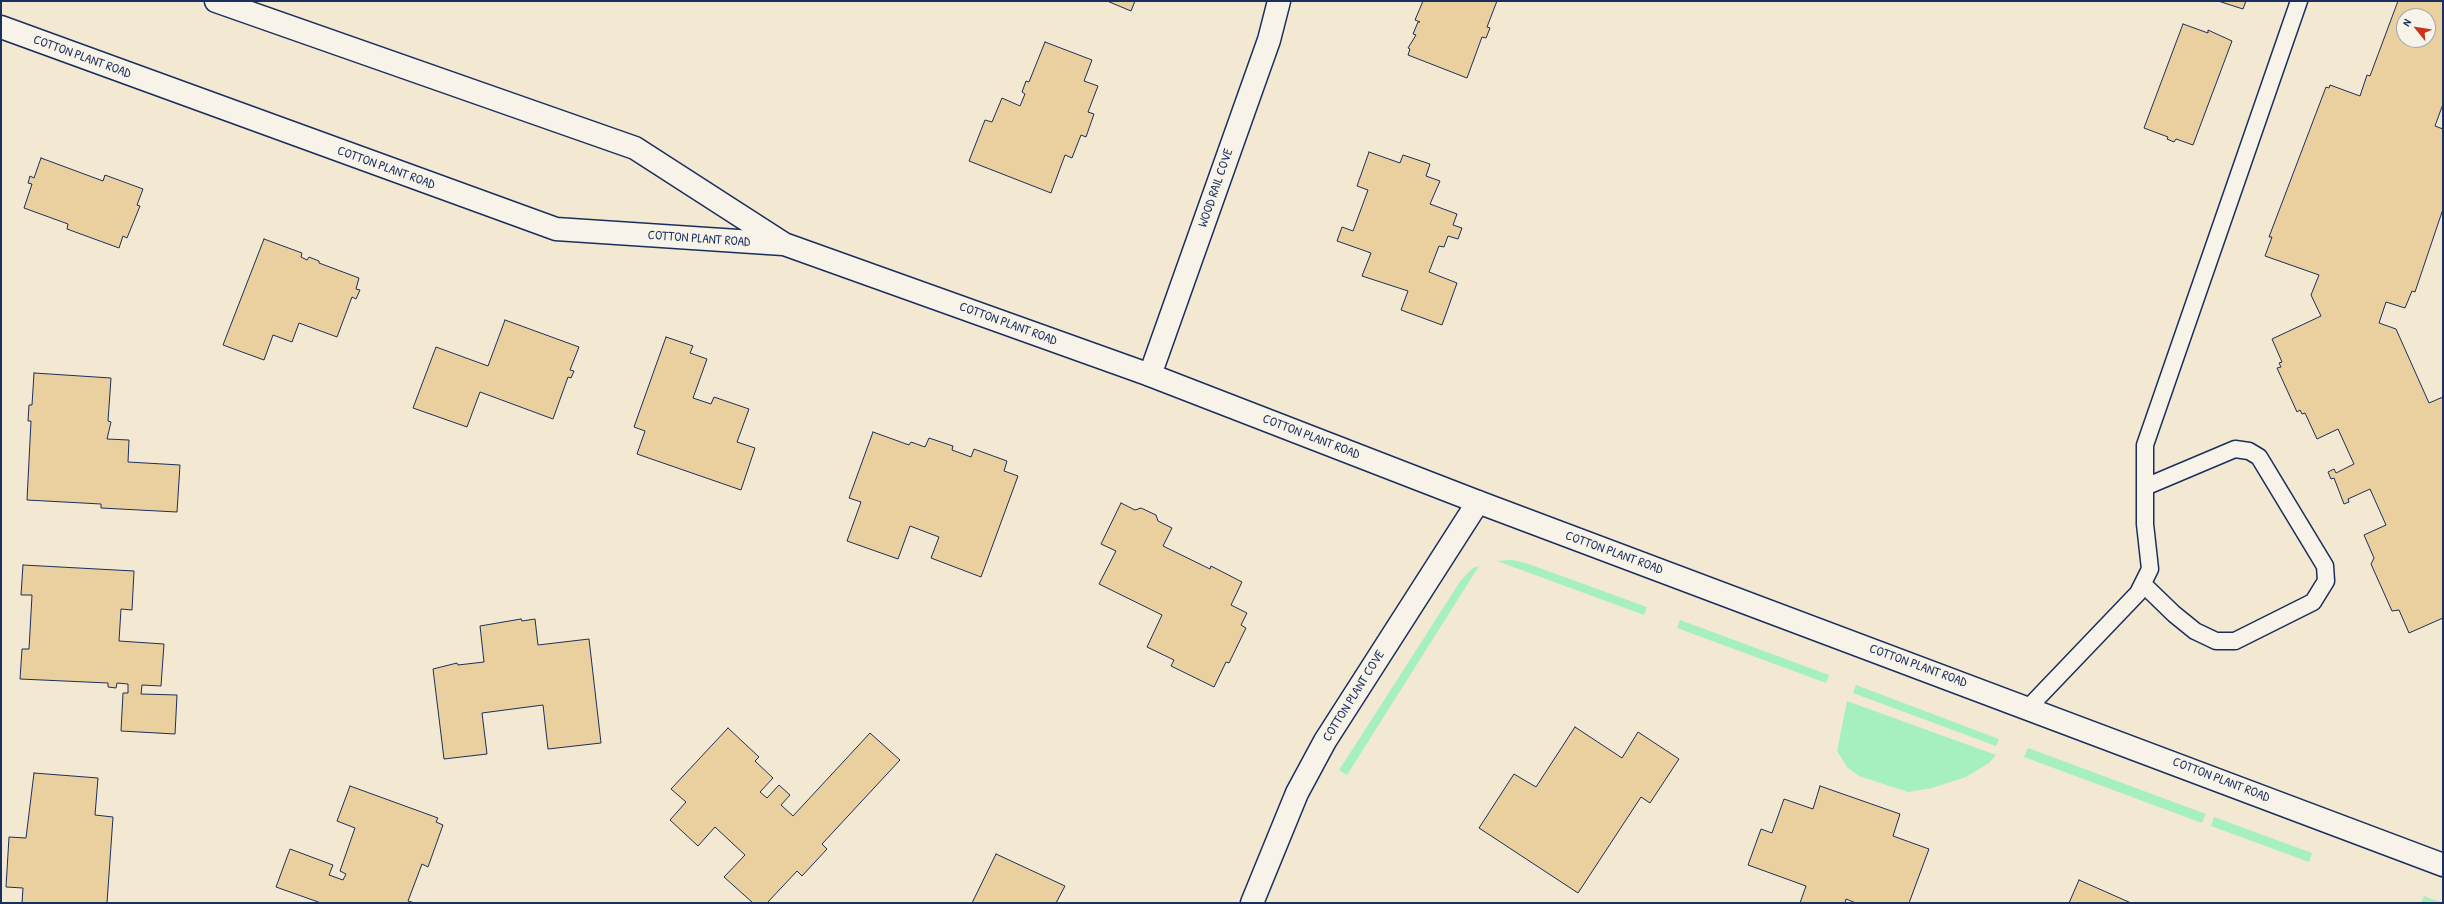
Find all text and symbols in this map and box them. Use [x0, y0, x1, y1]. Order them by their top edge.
north arrow [2396, 8, 2436, 48]
text: N [2399, 16, 2414, 29]
street label: COTTON PLANT ROAD [31, 32, 133, 82]
street label: COTTON PLANT ROAD [335, 143, 437, 193]
street label: WOOD RAIL COVE [1195, 147, 1237, 229]
street label: COTTON PLANT ROAD [647, 228, 751, 250]
street label: COTTON PLANT ROAD [957, 299, 1059, 349]
street label: COTTON PLANT ROAD [1260, 411, 1362, 463]
street label: COTTON PLANT ROAD [1563, 528, 1665, 578]
street label: COTTON PLANT ROAD [1867, 641, 1969, 691]
street label: COTTON PLANT COVE [1320, 648, 1388, 744]
street label: COTTON PLANT ROAD [2170, 754, 2272, 806]

